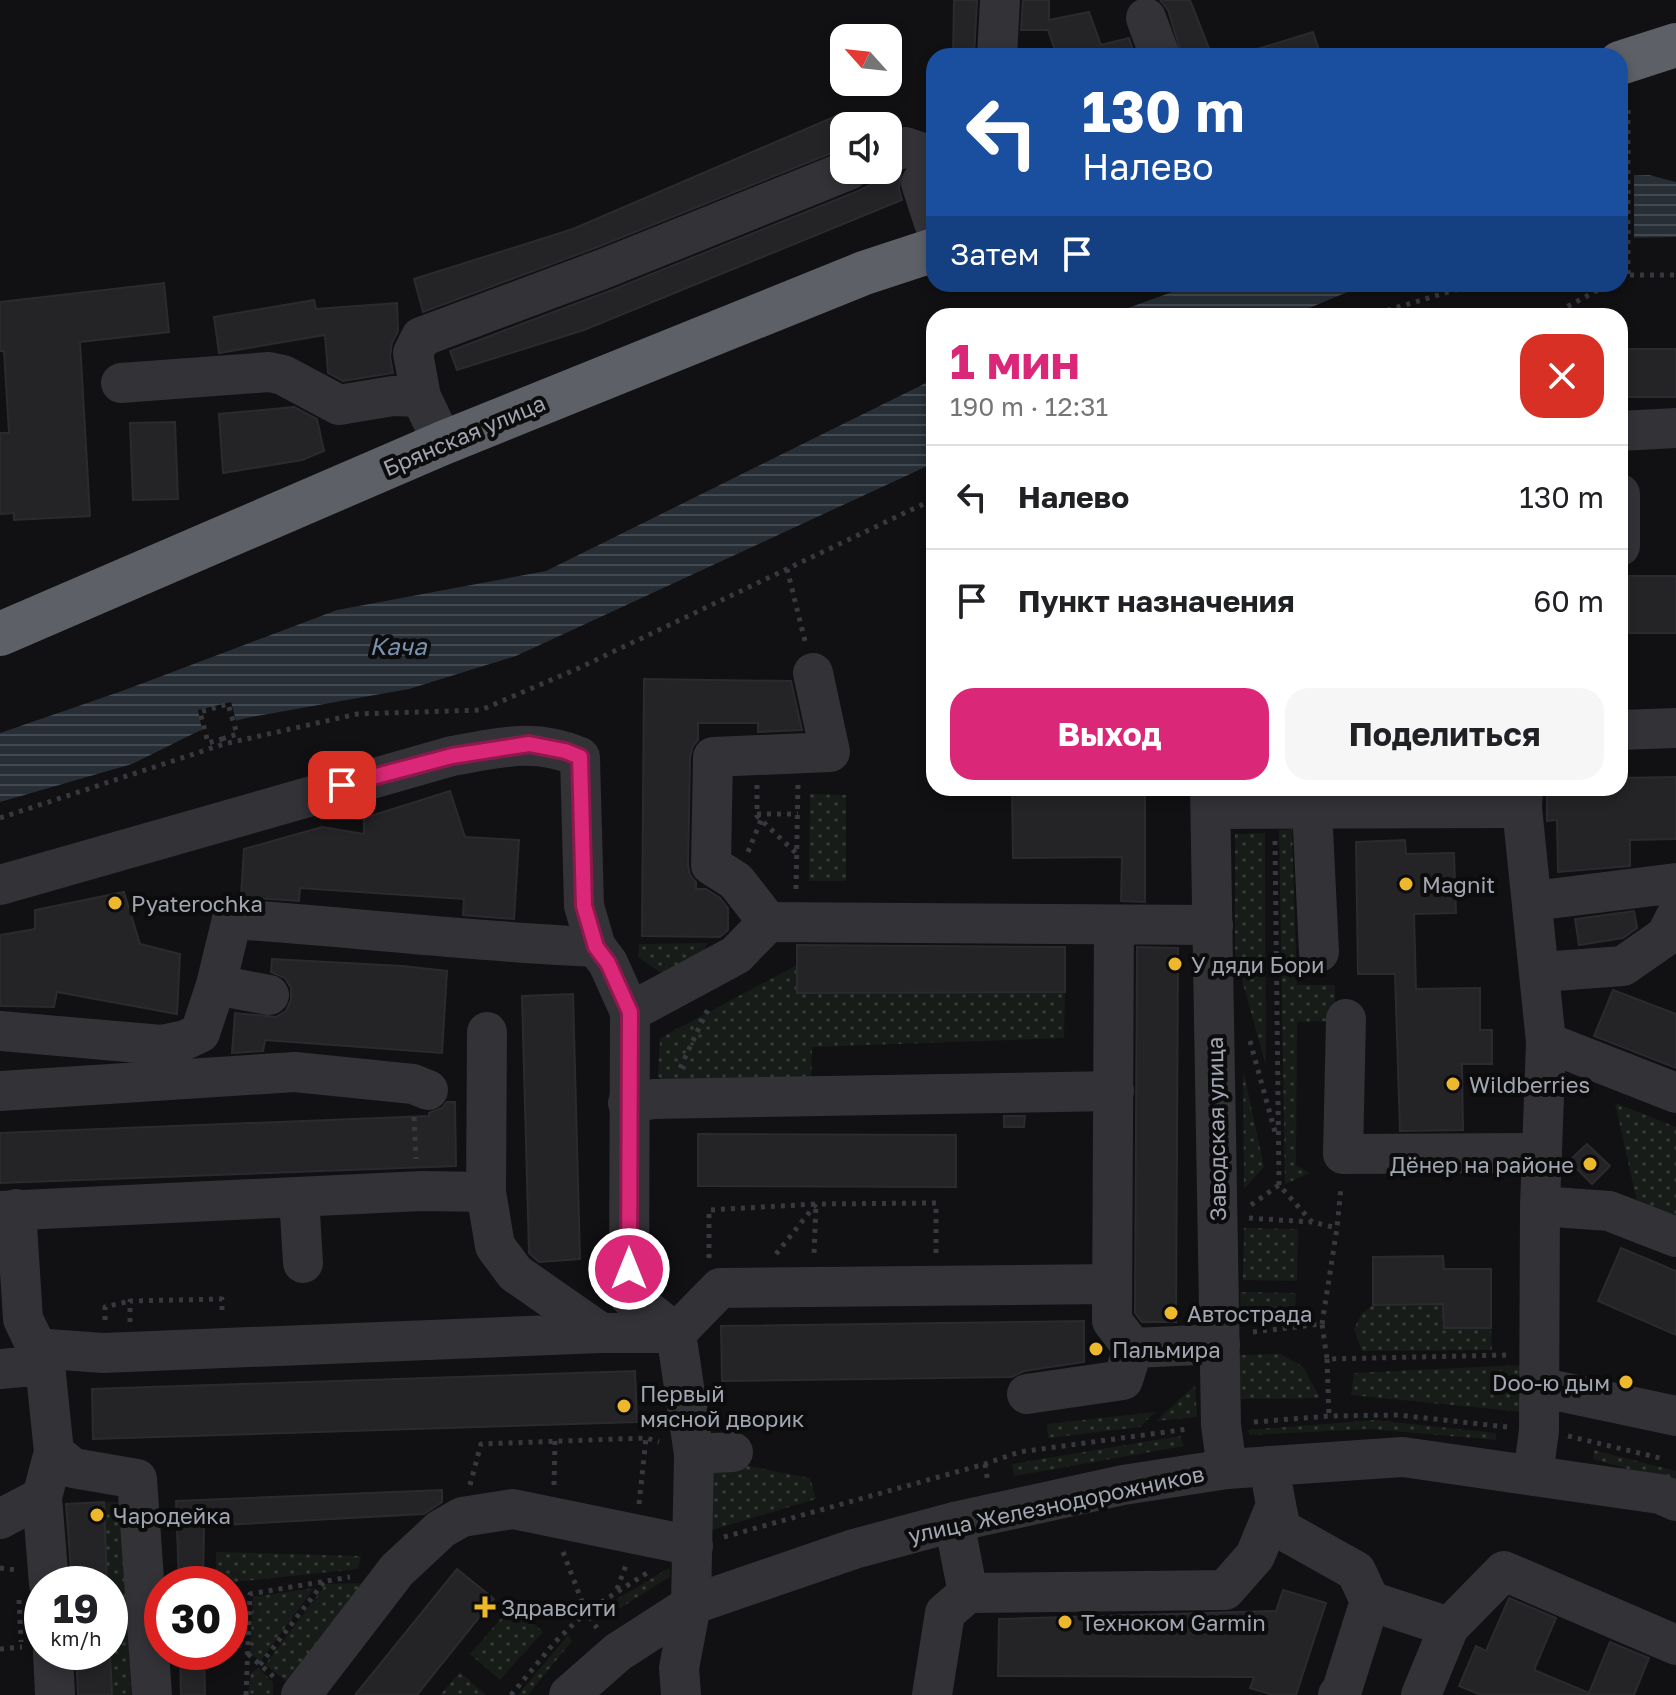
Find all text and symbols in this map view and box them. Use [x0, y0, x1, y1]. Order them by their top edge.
north arrow [830, 24, 902, 96]
map controls [830, 24, 902, 184]
text: 130 m [1082, 77, 1244, 144]
icon: left [950, 80, 1054, 184]
button: sound [830, 112, 902, 184]
text: Налево [1082, 145, 1214, 188]
icon: arrive [1055, 232, 1099, 276]
text: Затем [950, 236, 1039, 272]
text: 1 мин [950, 332, 1080, 390]
button: close [1520, 334, 1604, 418]
street label: Брянская улица [379, 389, 549, 481]
text: 190 m · 12:31 [950, 391, 1108, 422]
icon: left [950, 475, 994, 519]
text: Налево [1018, 479, 1129, 515]
text: 130 m [1519, 479, 1604, 515]
icon: arrive [950, 579, 994, 623]
text: Пункт назначения [1018, 583, 1295, 619]
text: 60 m [1533, 583, 1604, 619]
water label: Кача [370, 631, 428, 660]
button: Выход [950, 688, 1269, 780]
button: Поделиться [1285, 688, 1604, 780]
pin [308, 751, 376, 819]
icon: arrive [320, 763, 364, 807]
place label: Magnit [1422, 871, 1495, 898]
marker: Magnit [1397, 875, 1415, 893]
place label: Pyaterochka [131, 890, 263, 917]
marker: Pyaterochka [106, 894, 124, 912]
place label: У дяди Бори [1191, 951, 1324, 978]
marker: У дяди Бори [1166, 955, 1184, 973]
street label: Заводская улица [1201, 1036, 1231, 1222]
place label: Wildberries [1469, 1071, 1590, 1098]
marker: Wildberries [1444, 1075, 1462, 1093]
place label: Дёнер на районе [1390, 1151, 1574, 1178]
marker: Дёнер на районе [1581, 1155, 1599, 1173]
position arrow [587, 1227, 671, 1311]
place label: Автострада [1187, 1300, 1312, 1327]
marker: Автострада [1162, 1304, 1180, 1322]
place label: Пальмира [1112, 1336, 1221, 1363]
marker: Пальмира [1087, 1340, 1105, 1358]
place label: Doo-ю дым [1492, 1369, 1610, 1396]
marker: Doo-ю дым [1617, 1373, 1635, 1391]
place label: Первый мясной дворик [640, 1380, 805, 1432]
marker: Первый мясной дворик [615, 1397, 633, 1415]
street label: улица Железнодорожников [906, 1459, 1206, 1549]
place label: Чародейка [113, 1502, 231, 1529]
marker: Чародейка [88, 1506, 106, 1524]
speed limit sign: 30 [144, 1566, 248, 1670]
text: 19 [53, 1584, 99, 1632]
place label: Здравсити [501, 1594, 616, 1621]
marker: Здравсити [476, 1598, 494, 1616]
place label: Техноком Garmin [1081, 1609, 1266, 1636]
marker: Техноком Garmin [1056, 1613, 1074, 1631]
text: km/h [51, 1626, 101, 1650]

